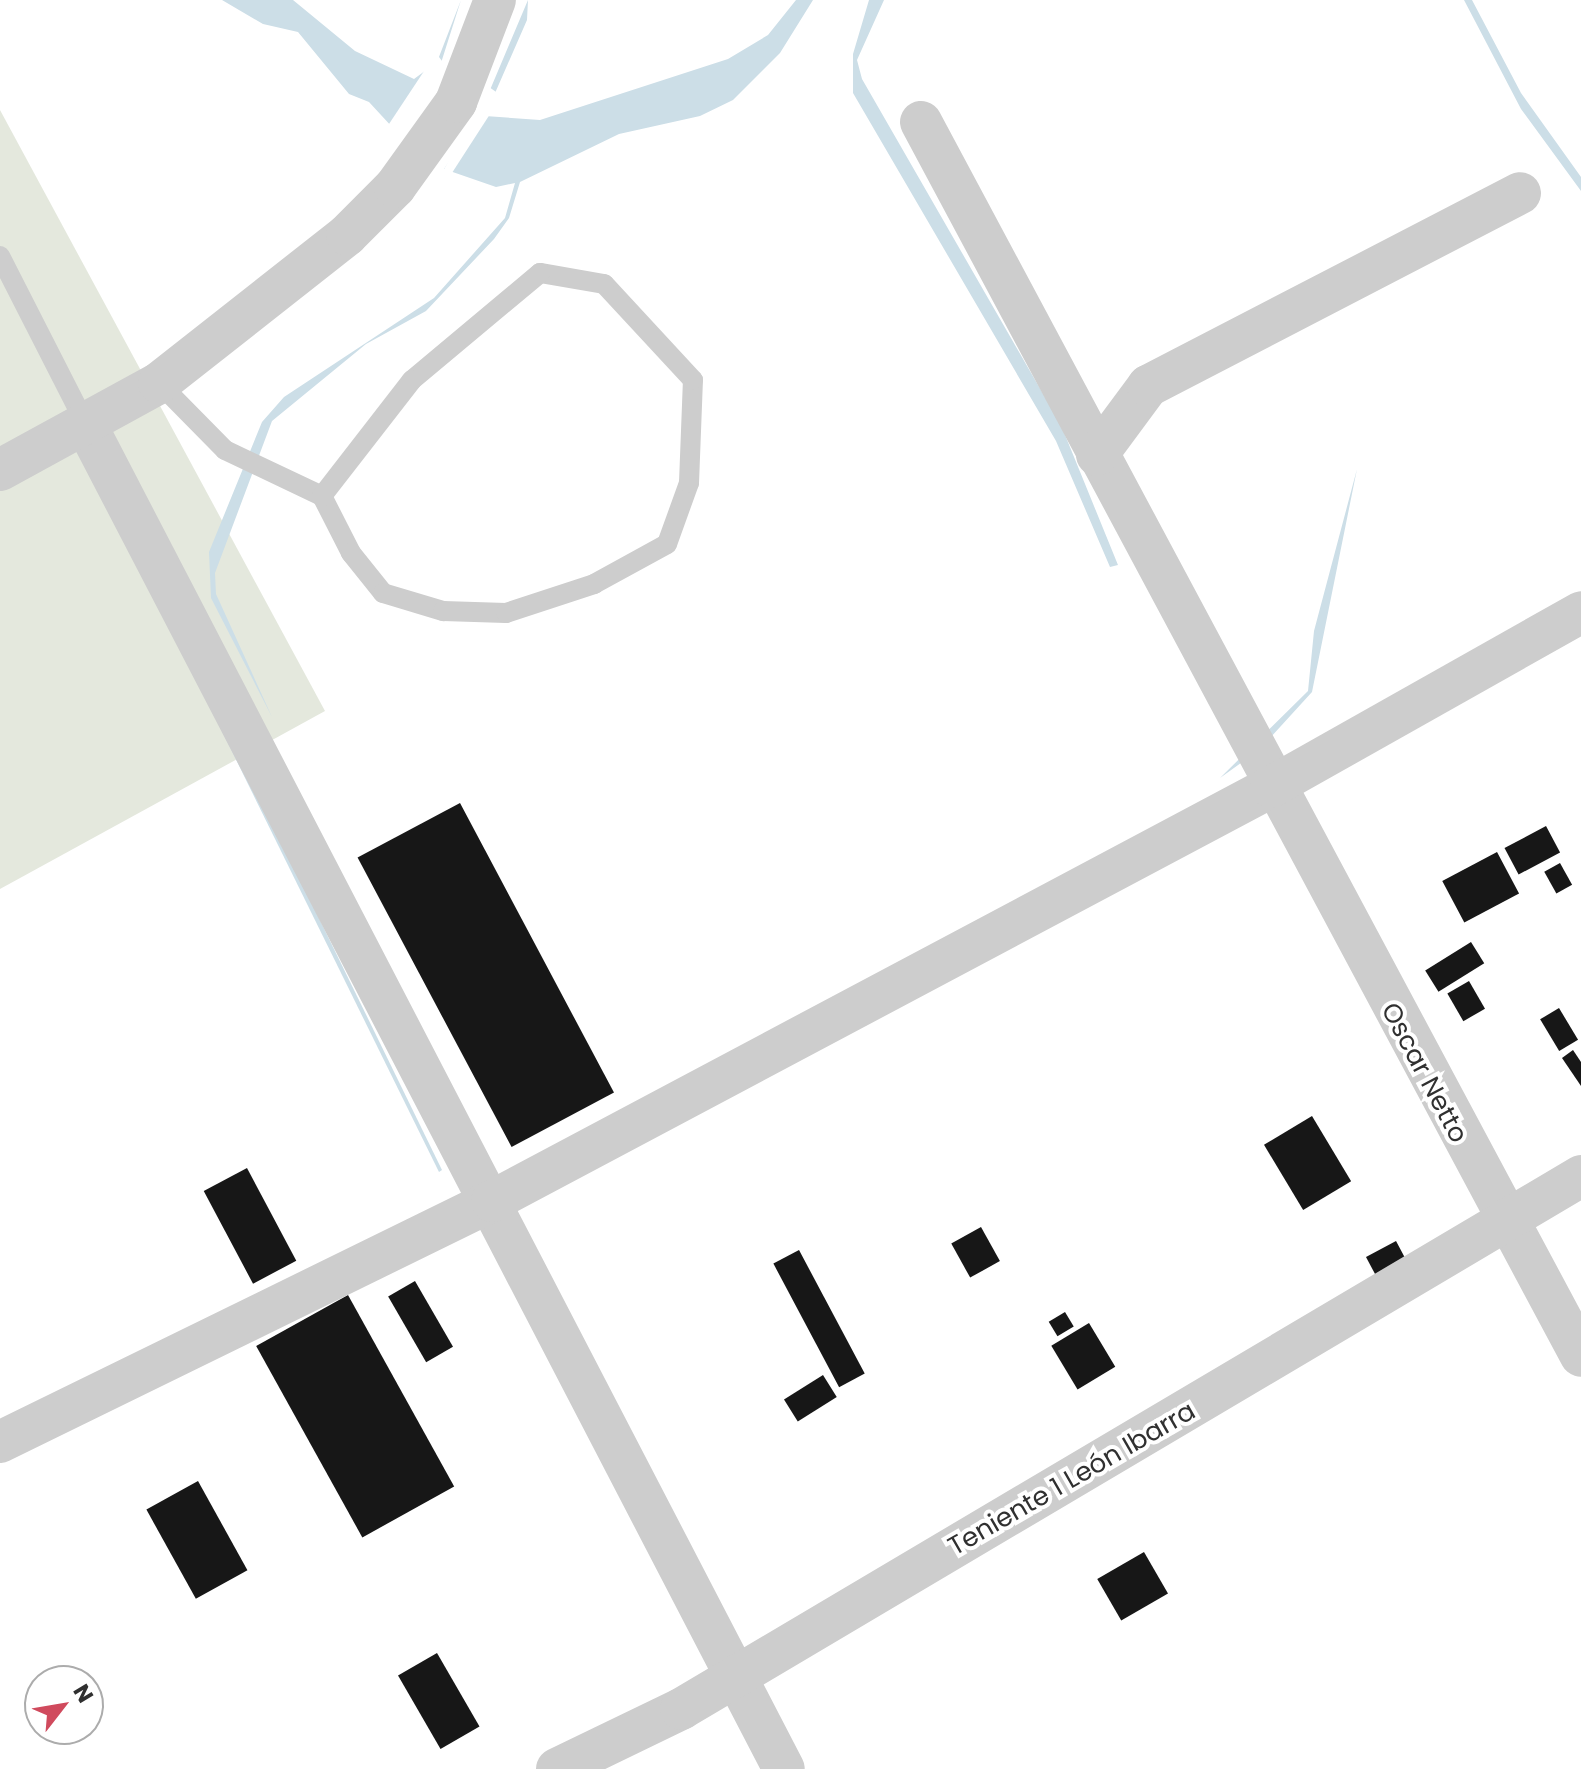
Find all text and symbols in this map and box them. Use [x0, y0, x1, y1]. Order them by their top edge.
street label: Oscar Netto [1374, 998, 1474, 1148]
street label: Teniente 1 León Ibarra [943, 1396, 1201, 1562]
north arrow [24, 1665, 104, 1745]
text: N [66, 1678, 101, 1708]

